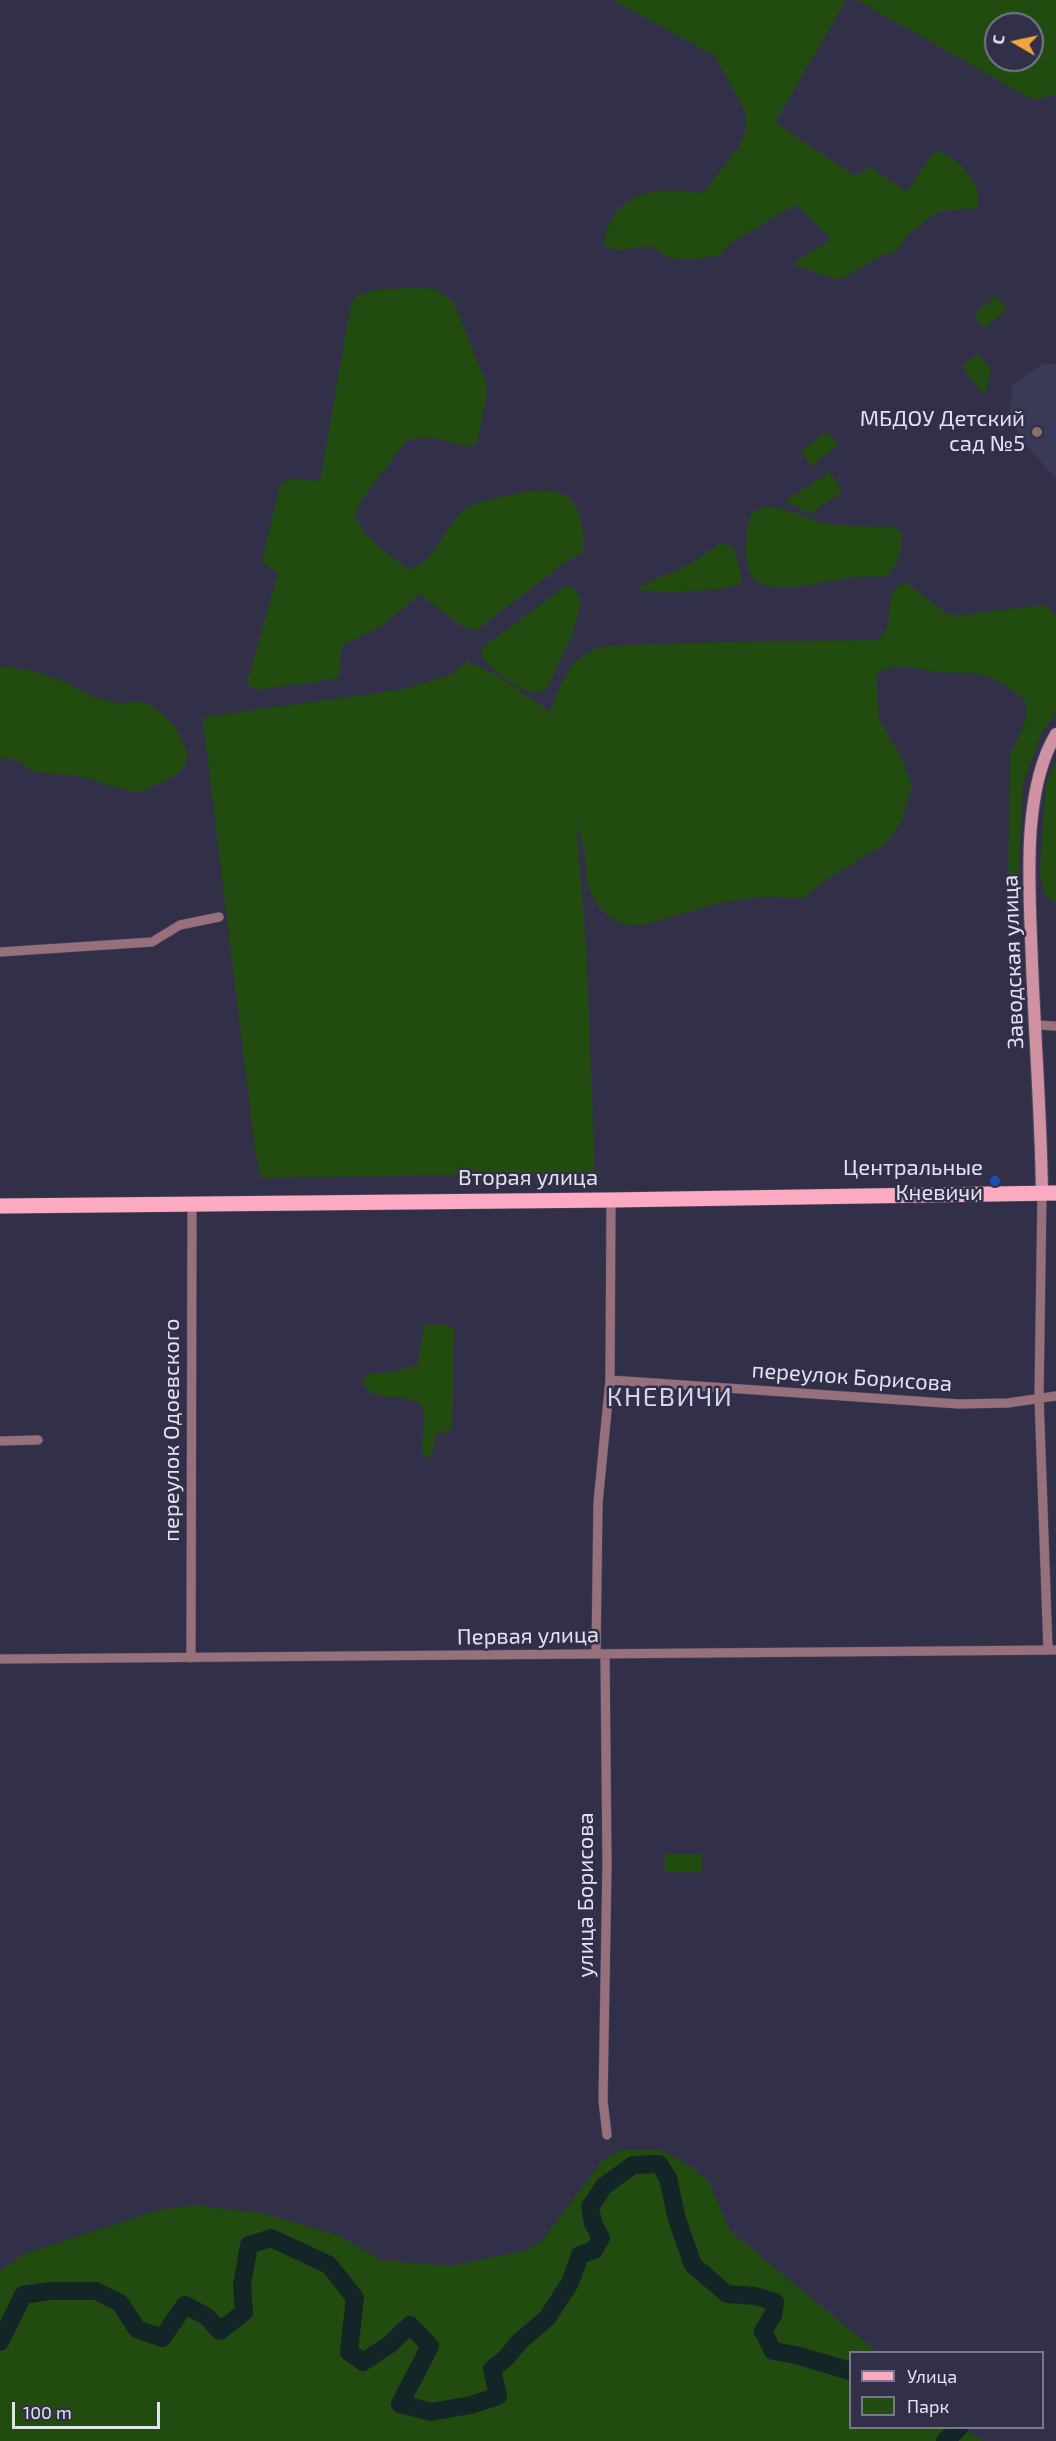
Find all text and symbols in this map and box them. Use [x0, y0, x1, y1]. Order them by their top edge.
north arrow [984, 12, 1044, 72]
text: С [988, 33, 1008, 46]
place label: МБДОУ Детский сад №5 [860, 406, 1025, 458]
marker: МБДОУ Детский сад №5 [1030, 425, 1044, 439]
street label: Заводская улица [997, 874, 1029, 1050]
place label: Центральные Кневичи [843, 1155, 983, 1206]
street label: Вторая улица [458, 1165, 598, 1191]
marker: Центральные Кневичи [988, 1174, 1002, 1188]
street label: переулок Одоевского [159, 1318, 185, 1542]
street label: переулок Борисова [751, 1357, 953, 1397]
district label: КНЕВИЧИ [607, 1381, 733, 1413]
street label: Первая улица [457, 1622, 599, 1650]
street label: улица Борисова [573, 1812, 599, 1978]
legend [849, 2351, 1044, 2429]
text: Улица [907, 2365, 957, 2387]
scale bar [15, 2390, 164, 2428]
text: Парк [907, 2395, 949, 2417]
text: 100 m [23, 2401, 72, 2423]

